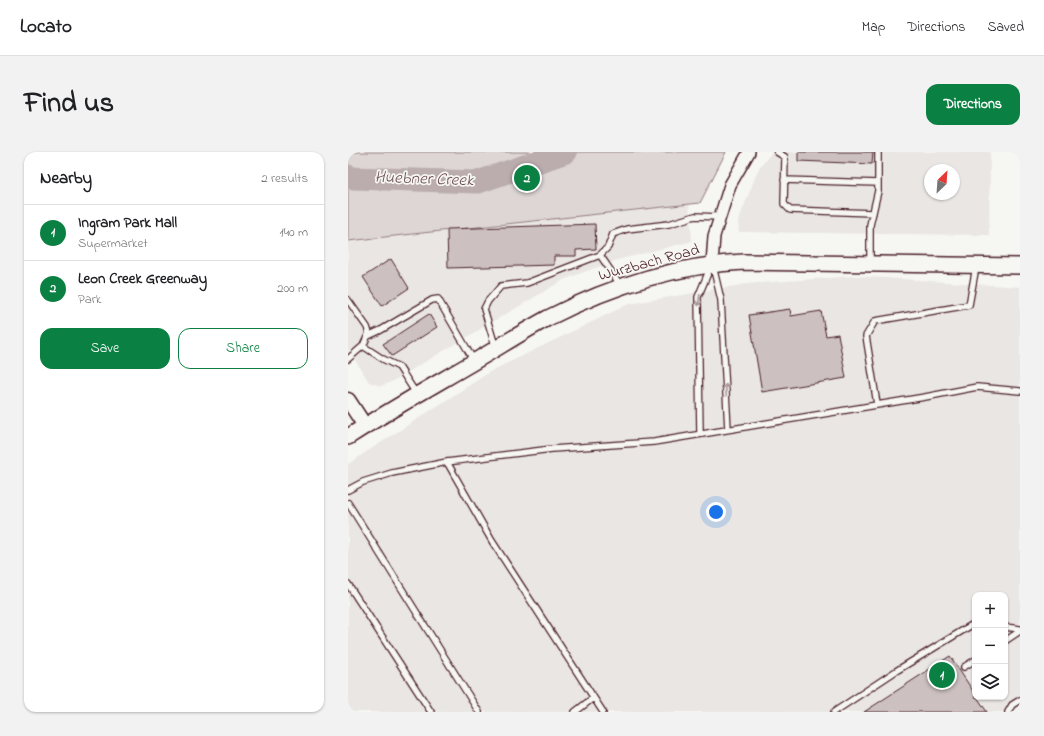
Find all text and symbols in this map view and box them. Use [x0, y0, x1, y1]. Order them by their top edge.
text: Locato [20, 14, 72, 41]
text: Map [862, 17, 885, 38]
text: Directions [907, 17, 965, 38]
text: Saved [987, 17, 1024, 38]
text: Find us [24, 84, 114, 125]
button: Directions [926, 84, 1020, 125]
pin: 2 [514, 163, 540, 193]
north arrow [924, 164, 960, 200]
water label: Huebner Creek [374, 165, 475, 193]
text: Nearby [40, 166, 92, 191]
text: 2 results [261, 169, 308, 188]
text: Ingram Park Mall [78, 212, 177, 234]
text: 1 [51, 223, 55, 242]
text: 140 m [280, 223, 308, 242]
text: Supermarket [78, 234, 148, 253]
street label: Wurzbach Road [596, 238, 702, 288]
text: Leon Creek Greenway [78, 268, 207, 290]
text: 2 [50, 279, 56, 298]
text: 200 m [277, 279, 308, 298]
text: Park [78, 290, 102, 309]
one-way arrow [695, 293, 702, 306]
button: Save [40, 328, 170, 369]
button: Share [178, 328, 308, 369]
one-way arrow [722, 384, 729, 397]
your location [706, 502, 726, 522]
map controls [972, 592, 1008, 700]
button: + [972, 592, 1008, 628]
button: − [972, 628, 1008, 664]
pin: 1 [929, 660, 955, 690]
button: layers [972, 664, 1008, 700]

